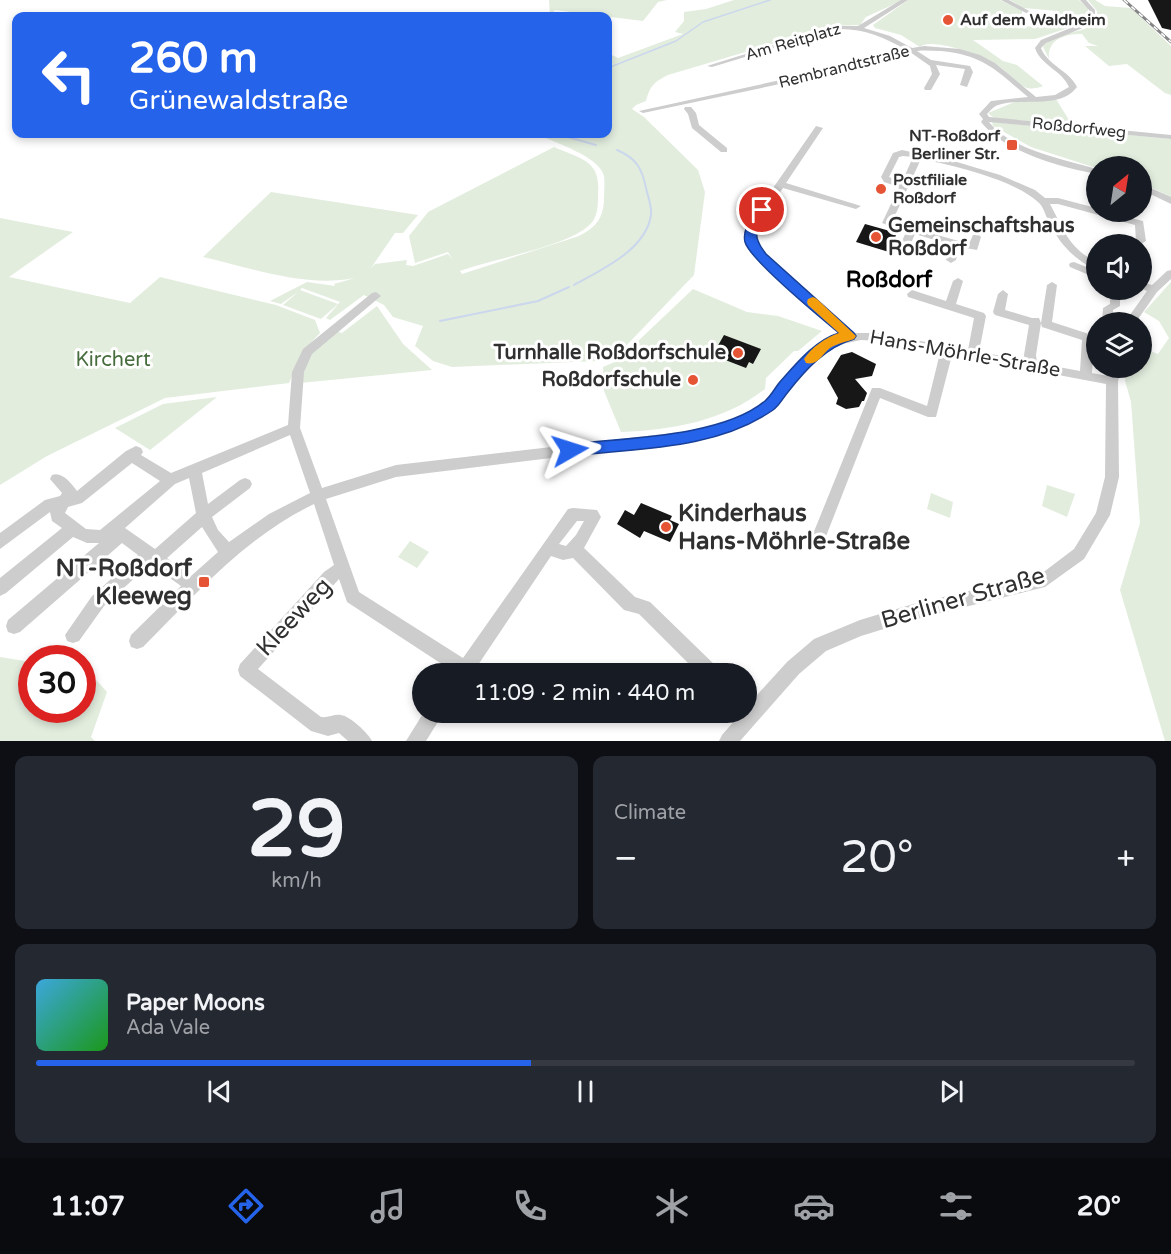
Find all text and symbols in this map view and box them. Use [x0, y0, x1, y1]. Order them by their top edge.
place label: Auf dem Waldheim [960, 10, 1106, 30]
marker: Auf dem Waldheim [941, 13, 955, 27]
street label: Am Reitplatz [743, 19, 843, 65]
text: 260 m [129, 33, 258, 84]
icon: left [30, 36, 108, 114]
street label: Rembrandtstraße [777, 41, 911, 93]
text: Grünewaldstraße [129, 84, 348, 117]
street label: Roßdorfweg [1031, 113, 1127, 143]
place label: NT-Roßdorf Berliner Str. [909, 126, 1001, 164]
marker: NT-Roßdorf Berliner Str. [1005, 138, 1019, 152]
north arrow [1086, 156, 1152, 222]
map controls [1086, 156, 1152, 378]
place label: Postfiliale Roßdorf [893, 170, 967, 208]
marker: Postfiliale Roßdorf [874, 182, 888, 196]
pin [736, 184, 787, 235]
icon: arrive [745, 193, 778, 226]
place label: Gemeinschaftshaus Roßdorf [888, 214, 1075, 261]
marker: Gemeinschaftshaus Roßdorf [869, 230, 883, 244]
button: sound [1086, 234, 1152, 300]
district label: Roßdorf [846, 267, 933, 293]
button: layers [1086, 312, 1152, 378]
street label: Hans-Möhrle-Straße [868, 325, 1062, 383]
place label: Turnhalle Roßdorfschule [493, 341, 726, 365]
marker: Turnhalle Roßdorfschule [731, 346, 745, 360]
park label: Kirchert [75, 348, 151, 372]
place label: Roßdorfschule [542, 368, 681, 392]
marker: Roßdorfschule [686, 373, 700, 387]
position arrow [538, 418, 602, 482]
place label: Kinderhaus Hans-Möhrle-Straße [678, 499, 910, 556]
marker: Kinderhaus Hans-Möhrle-Straße [659, 520, 673, 534]
place label: NT-Roßdorf Kleeweg [55, 554, 193, 611]
street label: Berliner Straße [878, 561, 1048, 635]
street label: Kleeweg [250, 572, 338, 662]
marker: NT-Roßdorf Kleeweg [197, 575, 211, 589]
speed limit sign: 30 [18, 645, 96, 723]
text: 11:09 · 2 min · 440 m [474, 680, 695, 706]
text: 29 [248, 783, 345, 877]
text: Climate [614, 801, 686, 825]
text: 20° [840, 831, 914, 885]
text: − [614, 839, 638, 878]
text: + [1116, 839, 1135, 878]
text: km/h [271, 869, 322, 893]
text: Paper Moons [126, 990, 265, 1016]
text: Ada Vale [126, 1016, 210, 1040]
icon: previous [203, 1075, 236, 1108]
icon: pause [569, 1075, 602, 1108]
icon: next [935, 1075, 968, 1108]
icon: directions [225, 1185, 267, 1227]
icon: music [367, 1185, 409, 1227]
icon: phone [509, 1185, 551, 1227]
icon: climate [651, 1185, 693, 1227]
icon: car [793, 1185, 835, 1227]
icon: filters [935, 1185, 977, 1227]
text: 11:07 [50, 1190, 125, 1223]
text: 20° [1077, 1190, 1121, 1223]

